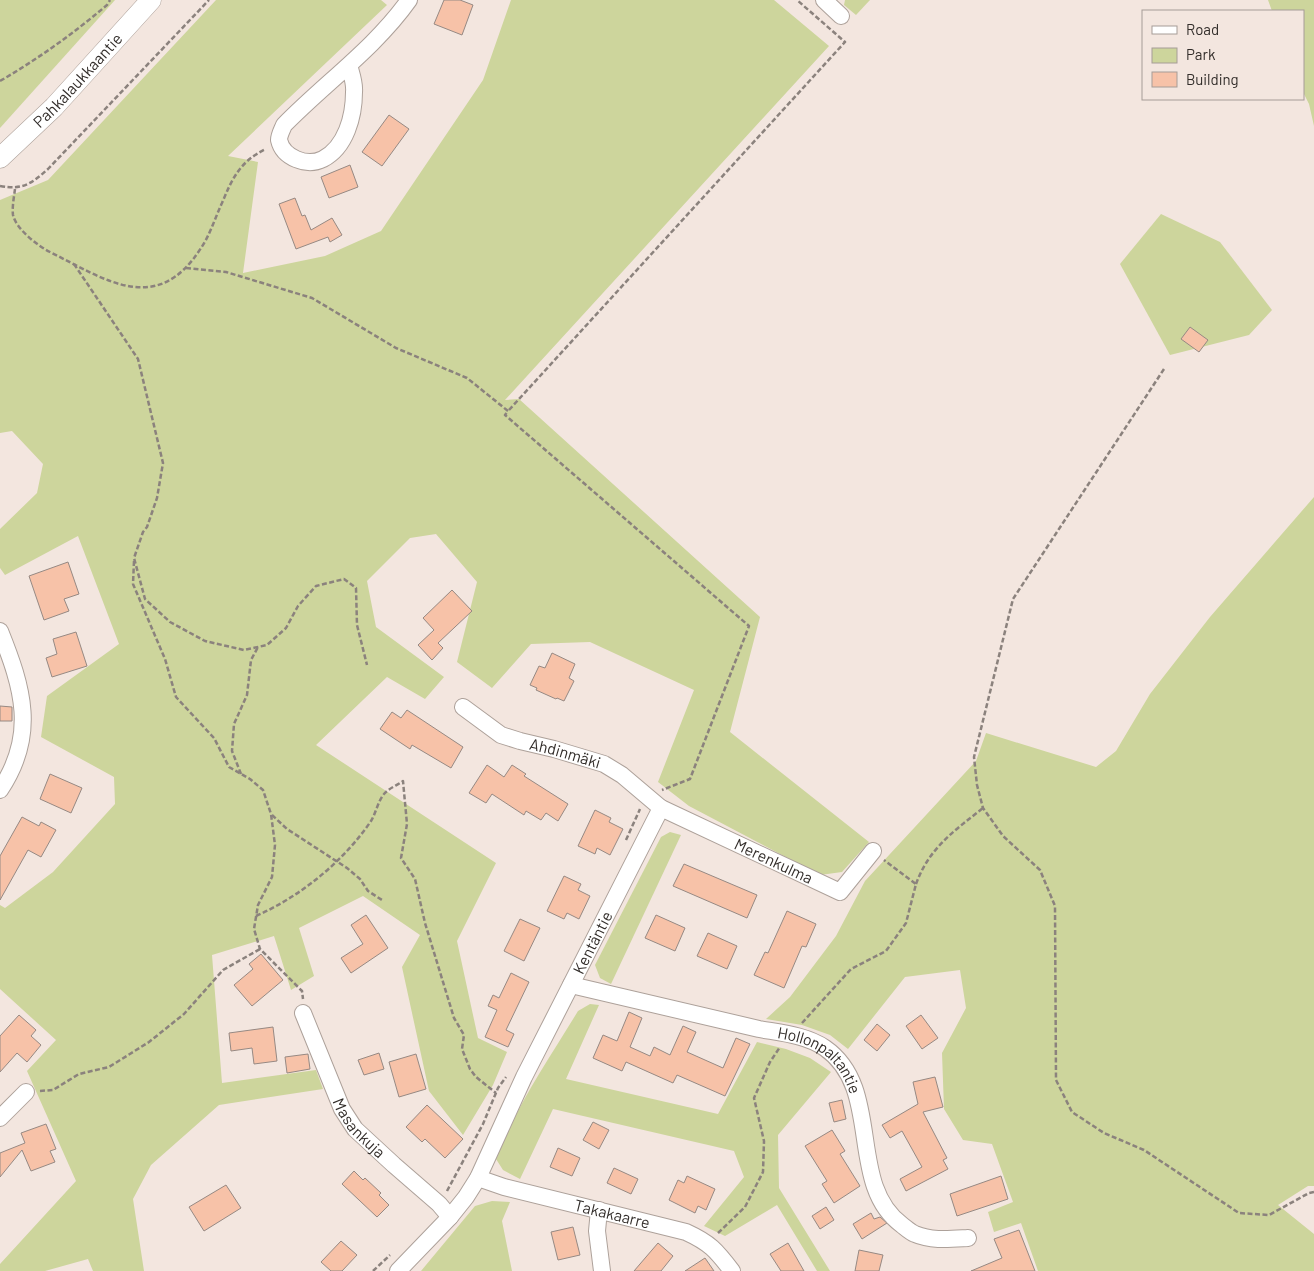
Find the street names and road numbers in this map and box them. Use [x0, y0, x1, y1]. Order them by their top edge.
street label: Pahkalaukkaantie [29, 29, 126, 131]
street label: Ahdinmäki [528, 734, 603, 772]
street label: Merenkulma [732, 834, 816, 887]
street label: Kentäntie [568, 908, 616, 977]
street label: Hollonpaltantie [776, 1022, 865, 1096]
street label: Masankuja [330, 1095, 390, 1161]
street label: Takakaarre [572, 1195, 652, 1232]

